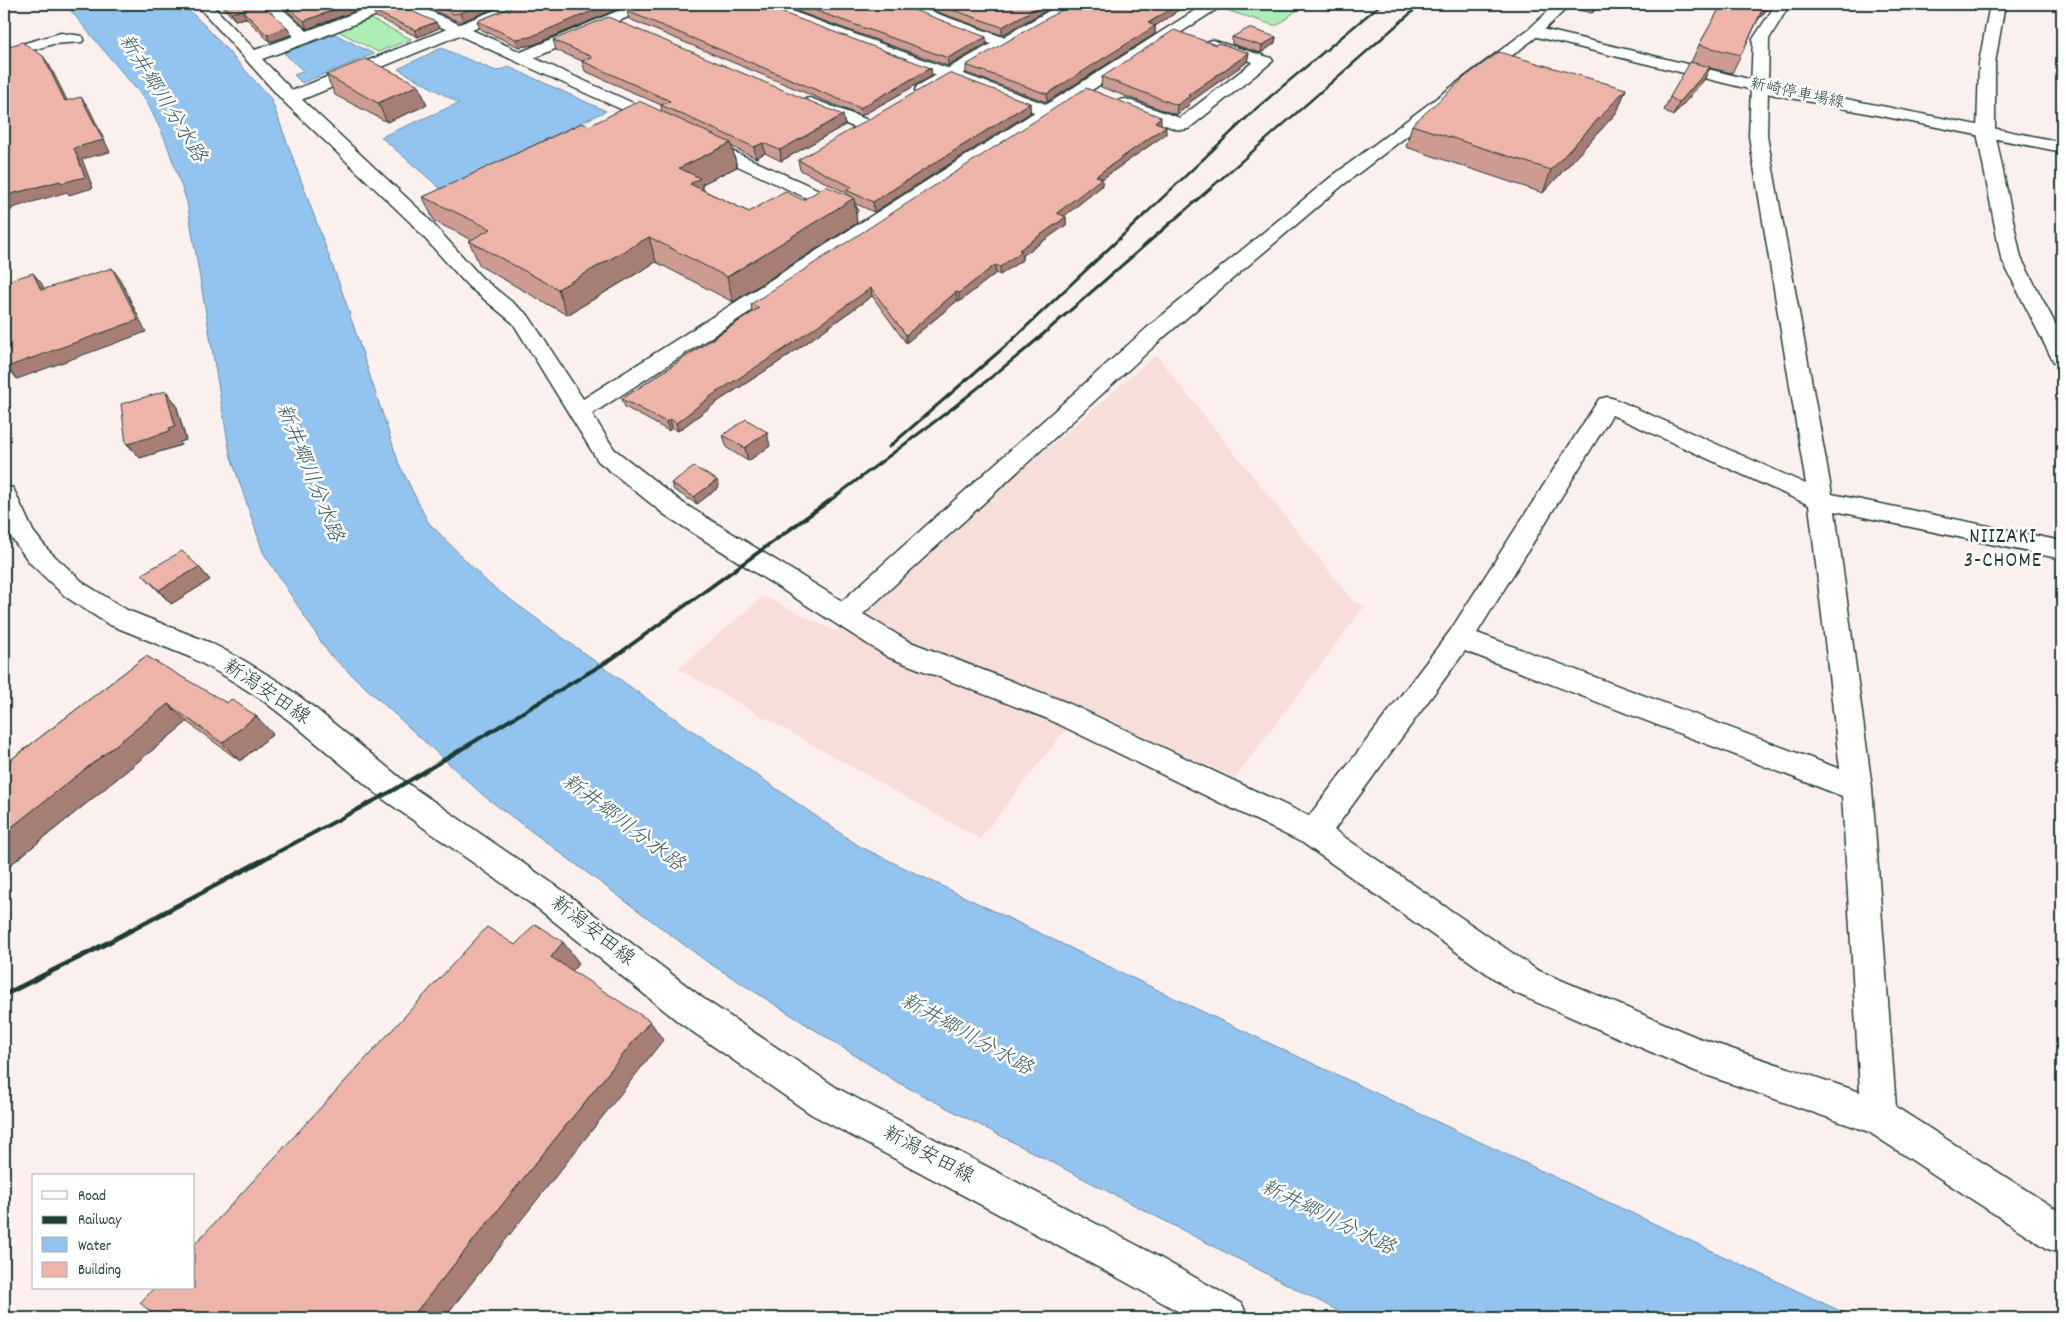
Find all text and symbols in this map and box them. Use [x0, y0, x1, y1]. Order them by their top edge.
water label: 新井郷川分水路 [109, 29, 213, 170]
street label: 新崎停車場線 [1748, 73, 1846, 115]
water label: 新井郷川分水路 [267, 399, 350, 548]
district label: NIIZAKI 3-CHOME [1964, 523, 2042, 577]
street label: 新潟安田線 [217, 653, 315, 733]
water label: 新井郷川分水路 [554, 768, 691, 881]
street label: 新潟安田線 [544, 890, 640, 974]
water label: 新井郷川分水路 [894, 987, 1038, 1085]
street label: 新潟安田線 [877, 1120, 979, 1192]
water label: 新井郷川分水路 [1254, 1173, 1401, 1265]
legend [32, 1174, 195, 1290]
text: Road [78, 1186, 106, 1208]
text: Railway [78, 1210, 122, 1232]
text: Water [78, 1236, 112, 1258]
text: Building [78, 1260, 121, 1282]

